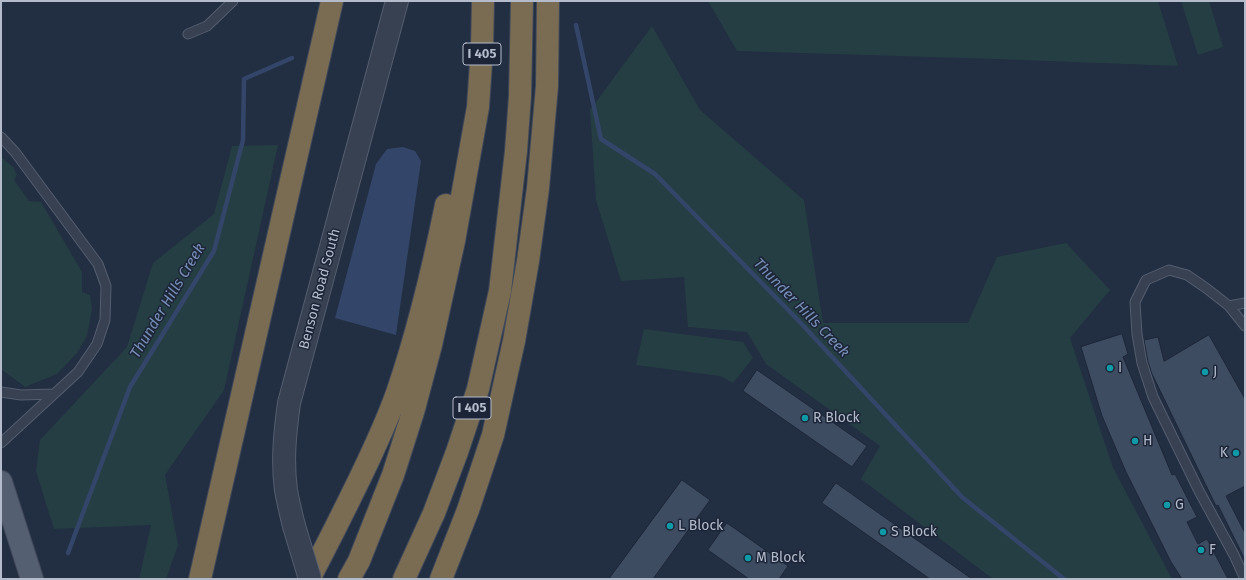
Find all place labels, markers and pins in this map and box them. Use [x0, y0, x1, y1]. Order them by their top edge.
place label: I [1118, 360, 1122, 376]
marker: I [1105, 363, 1115, 373]
place label: J [1213, 364, 1217, 380]
marker: J [1200, 367, 1210, 377]
place label: R Block [813, 410, 860, 426]
marker: R Block [800, 413, 810, 423]
place label: H [1143, 433, 1153, 449]
marker: H [1130, 436, 1140, 446]
place label: K [1220, 445, 1228, 461]
marker: K [1231, 448, 1241, 458]
place label: G [1175, 497, 1184, 513]
marker: G [1162, 500, 1172, 510]
place label: L Block [678, 518, 723, 534]
marker: L Block [665, 521, 675, 531]
place label: S Block [891, 524, 937, 540]
marker: S Block [878, 527, 888, 537]
place label: F [1209, 542, 1216, 558]
marker: F [1196, 545, 1206, 555]
place label: M Block [756, 550, 805, 566]
marker: M Block [743, 553, 753, 563]

